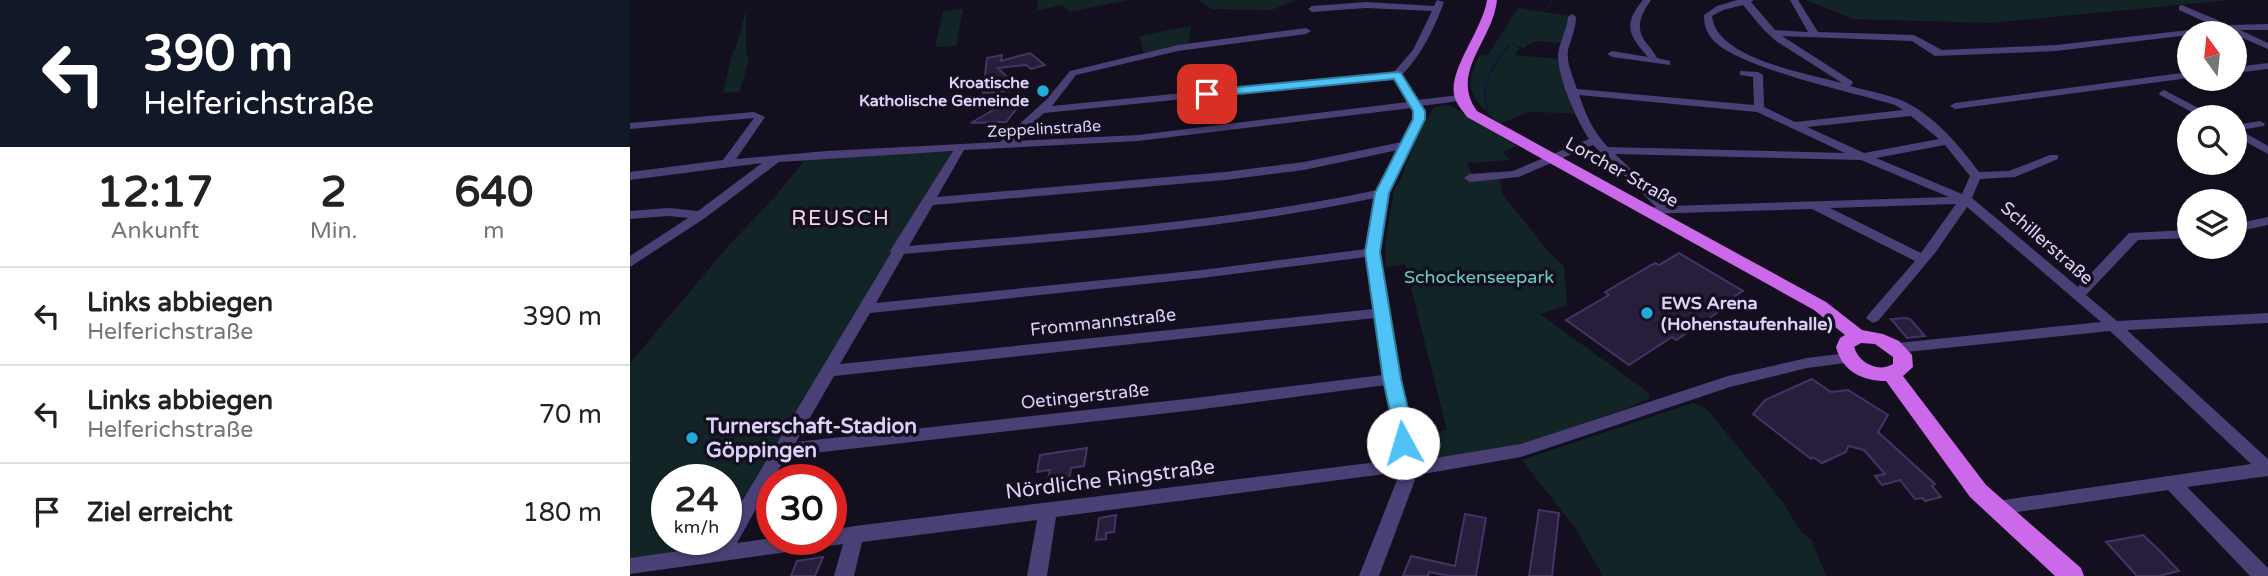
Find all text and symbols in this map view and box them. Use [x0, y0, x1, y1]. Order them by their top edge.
north arrow [2177, 21, 2247, 91]
map controls [2177, 21, 2247, 259]
text: 390 m [143, 25, 293, 84]
icon: left [28, 28, 119, 119]
pin [1177, 64, 1237, 124]
place label: Kroatische Katholische Gemeinde [859, 73, 1029, 111]
icon: arrive [1188, 75, 1226, 113]
marker: Kroatische Katholische Gemeinde [1035, 83, 1051, 99]
text: Helferichstraße [143, 85, 374, 123]
button: search [2177, 105, 2247, 175]
street label: Zeppelinstraße [987, 116, 1101, 142]
street label: Lorcher Straße [1562, 132, 1682, 212]
text: 12:17 [97, 167, 213, 218]
text: 2 [320, 167, 347, 218]
text: 640 [454, 167, 533, 218]
button: layers [2177, 189, 2247, 259]
street label: Schillerstraße [1996, 197, 2098, 289]
district label: REUSCH [791, 206, 891, 231]
text: Ankunft [111, 217, 199, 245]
text: Min. [310, 217, 357, 245]
text: m [483, 217, 504, 245]
park label: Schockenseepark [1404, 266, 1554, 288]
text: Links abbiegen [87, 287, 273, 318]
place label: EWS Arena (Hohenstaufenhalle) [1661, 292, 1833, 335]
icon: left [28, 297, 66, 335]
text: 390 m [522, 301, 602, 332]
street label: Frommannstraße [1029, 303, 1177, 341]
marker: EWS Arena (Hohenstaufenhalle) [1639, 305, 1655, 321]
text: Helferichstraße [87, 318, 253, 346]
street label: Oetingerstraße [1020, 378, 1150, 414]
text: Links abbiegen [87, 385, 273, 416]
icon: left [28, 395, 66, 433]
text: 70 m [539, 399, 602, 430]
position arrow [1366, 406, 1440, 480]
place label: Turnerschaft-Stadion Göppingen [705, 414, 917, 463]
text: Helferichstraße [87, 416, 253, 444]
marker: Turnerschaft-Stadion Göppingen [684, 430, 700, 446]
street label: Nördliche Ringstraße [1004, 454, 1216, 505]
speed limit sign: 30 [756, 464, 847, 555]
text: 24 [675, 479, 718, 521]
icon: arrive [28, 493, 66, 531]
text: Ziel erreicht [87, 497, 233, 528]
text: 180 m [522, 497, 602, 528]
text: km/h [674, 516, 719, 538]

